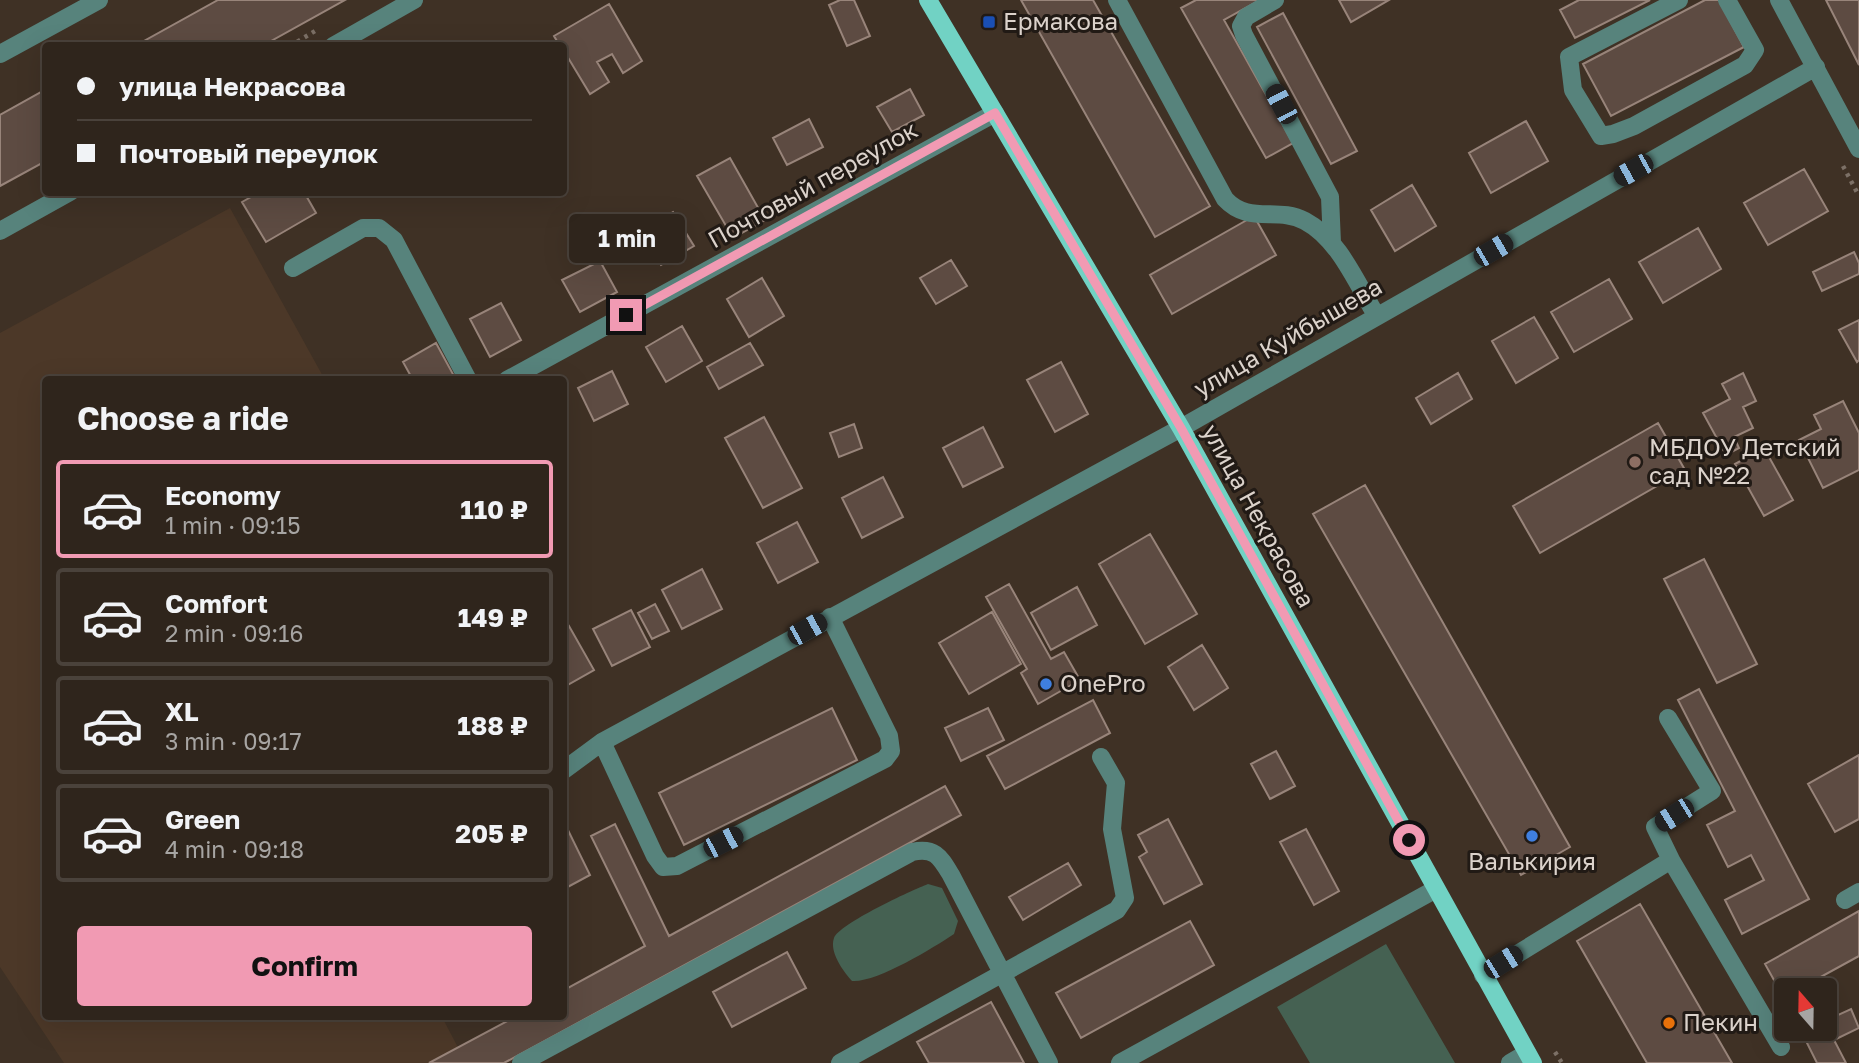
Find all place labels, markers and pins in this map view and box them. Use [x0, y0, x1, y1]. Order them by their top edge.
place label: Ермакова [1003, 6, 1118, 35]
marker: Ермакова [981, 14, 997, 30]
place label: МБДОУ Детский сад №22 [1649, 432, 1841, 489]
marker: МБДОУ Детский сад №22 [1627, 454, 1643, 470]
place label: OnePro [1060, 668, 1146, 697]
marker: OnePro [1038, 676, 1054, 692]
marker: Валькирия [1524, 828, 1540, 844]
place label: Валькирия [1468, 846, 1596, 875]
place label: Пекин [1683, 1007, 1758, 1036]
marker: Пекин [1661, 1015, 1677, 1031]

